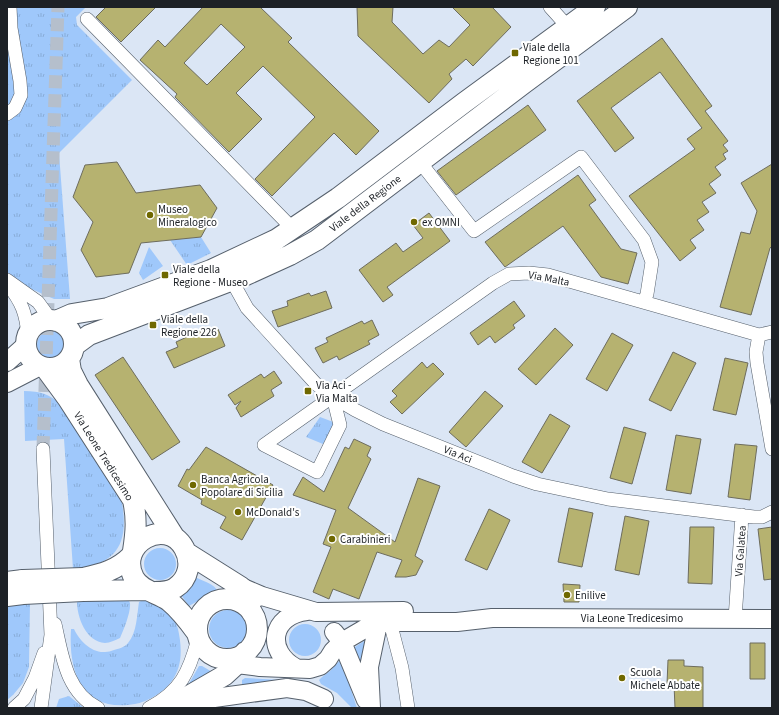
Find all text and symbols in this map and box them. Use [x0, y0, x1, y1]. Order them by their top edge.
place label: Viale della Regione 101 [523, 40, 579, 68]
marker: Viale della Regione 101 [510, 48, 520, 58]
street label: Viale della Regione [326, 171, 405, 235]
place label: Museo Mineralogico [158, 202, 217, 230]
marker: Museo Mineralogico [145, 210, 155, 220]
place label: ex OMNI [422, 215, 460, 230]
marker: ex OMNI [409, 217, 419, 227]
place label: Viale della Regione - Museo [173, 262, 248, 290]
street label: Via Malta [527, 267, 571, 290]
marker: Viale della Regione - Museo [160, 270, 170, 280]
place label: Viale della Regione 226 [161, 312, 217, 340]
marker: Viale della Regione 226 [148, 320, 158, 330]
place label: Via Aci - Via Malta [316, 378, 358, 406]
marker: Via Aci - Via Malta [303, 386, 313, 396]
street label: Via Leone Tredicesimo [70, 409, 137, 504]
street label: Via Aci [441, 442, 474, 467]
place label: Banca Agricola Popolare di Sicilia [201, 472, 283, 500]
marker: Banca Agricola Popolare di Sicilia [188, 480, 198, 490]
place label: McDonald's [246, 505, 300, 520]
marker: McDonald's [233, 507, 243, 517]
street label: Via Galatea [731, 525, 750, 577]
place label: Carabinieri [340, 532, 390, 547]
marker: Carabinieri [327, 534, 337, 544]
place label: Enilive [575, 588, 606, 603]
marker: Enilive [562, 590, 572, 600]
street label: Via Leone Tredicesimo [581, 611, 683, 626]
place label: Scuola Michele Abbate [630, 665, 701, 693]
marker: Scuola Michele Abbate [617, 673, 627, 683]

